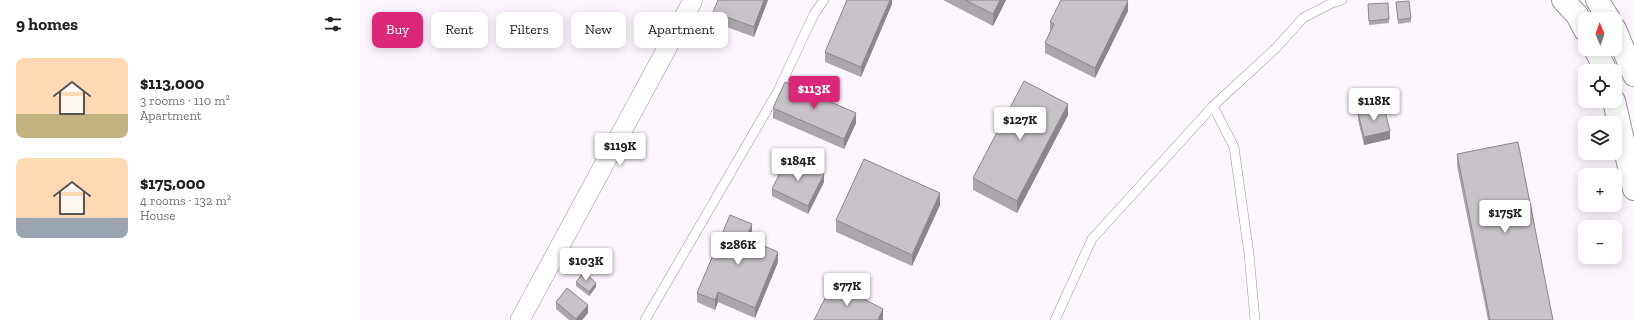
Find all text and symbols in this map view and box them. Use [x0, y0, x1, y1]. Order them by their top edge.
chip: Buy [372, 12, 423, 48]
chip: Rent [431, 12, 488, 48]
chip: Filters [496, 12, 563, 48]
chip: New [571, 12, 626, 48]
chip: Apartment [634, 12, 728, 48]
north arrow [1578, 12, 1622, 56]
map controls [1578, 12, 1622, 264]
icon: filters [322, 13, 344, 35]
text: 9 homes [16, 14, 78, 34]
button: locate [1578, 64, 1622, 108]
text: $113,000 [140, 73, 204, 93]
icon: home [48, 74, 96, 122]
pin: $113K [786, 76, 842, 110]
text: $113K [798, 81, 830, 96]
pin: $118K [1346, 88, 1402, 122]
text: 3 rooms · 110 m² [140, 93, 230, 108]
text: $118K [1358, 93, 1390, 108]
pin: $127K [992, 107, 1048, 141]
text: Apartment [140, 108, 202, 123]
text: $127K [1003, 112, 1037, 127]
button: layers [1578, 116, 1622, 160]
pin: $119K [592, 133, 648, 167]
text: $119K [604, 138, 636, 153]
pin: $184K [770, 148, 826, 182]
text: $184K [781, 153, 815, 168]
button: + [1578, 168, 1622, 212]
text: $175,000 [140, 173, 205, 193]
icon: home [48, 174, 96, 222]
text: 4 rooms · 132 m² [140, 193, 231, 208]
pin: $175K [1477, 200, 1533, 234]
text: $175K [1488, 205, 1522, 220]
text: House [140, 208, 175, 223]
button: − [1578, 220, 1622, 264]
pin: $286K [710, 232, 766, 266]
text: $286K [720, 237, 756, 252]
pin: $103K [558, 248, 614, 282]
text: $103K [569, 253, 603, 268]
pin: $77K [823, 273, 871, 307]
text: $77K [833, 278, 861, 293]

